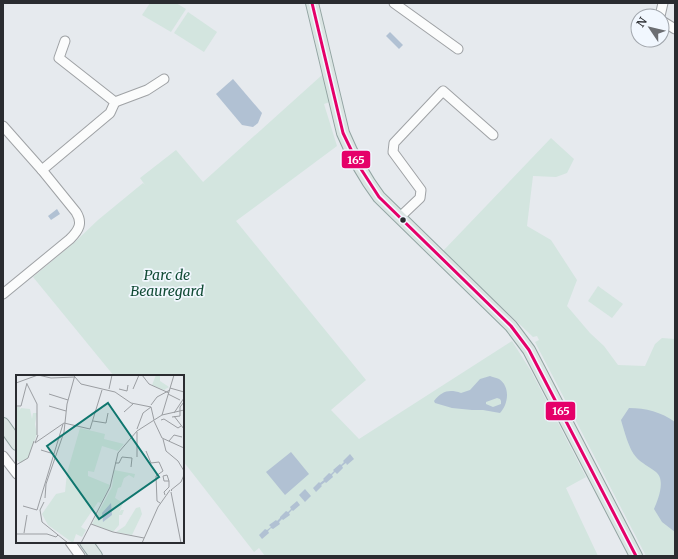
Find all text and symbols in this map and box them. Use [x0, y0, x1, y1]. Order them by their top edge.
north arrow [630, 8, 670, 48]
text: N [634, 14, 650, 30]
line badge: 165 [341, 150, 371, 169]
text: 165 [347, 153, 365, 167]
unlabelled marker [398, 215, 408, 225]
park label: Parc de Beauregard [130, 266, 204, 300]
inset map [16, 375, 184, 543]
line badge: 165 [545, 401, 576, 421]
text: 165 [552, 404, 570, 418]

